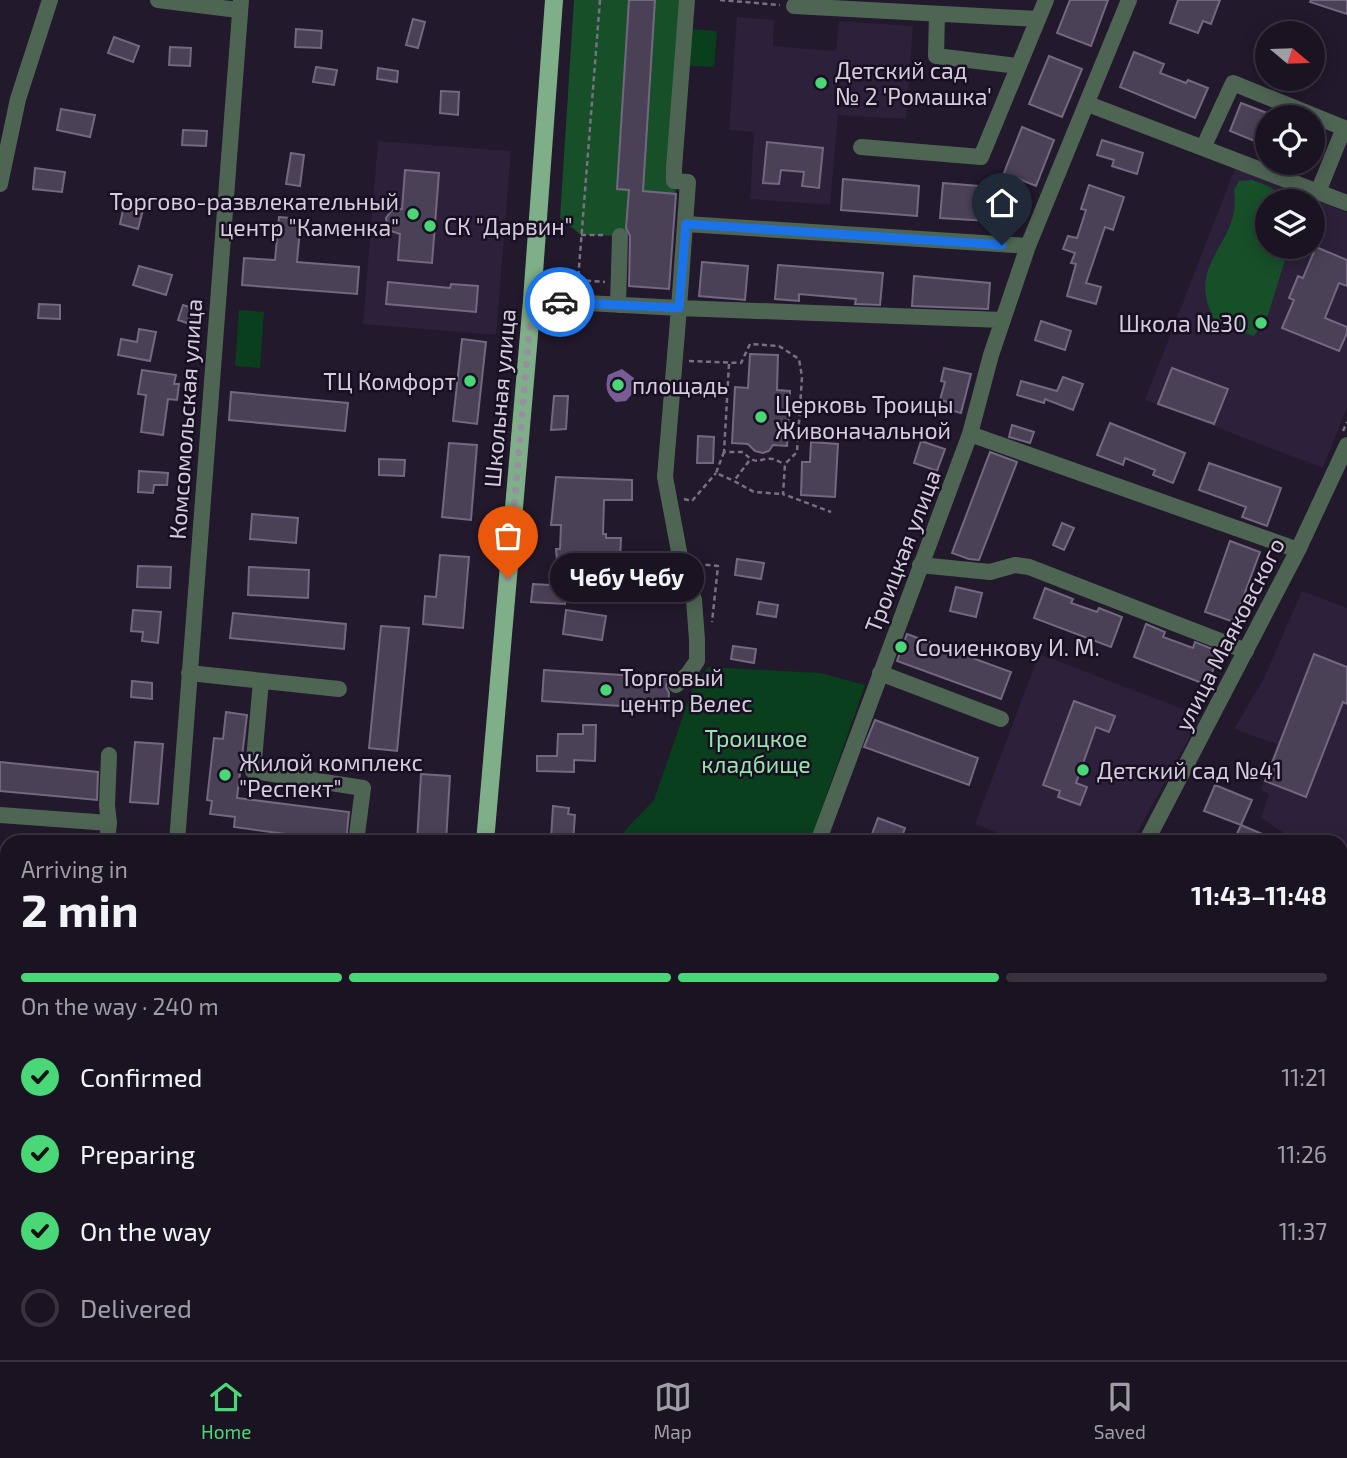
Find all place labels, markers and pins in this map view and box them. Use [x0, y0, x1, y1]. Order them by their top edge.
place label: Детский сад № 2 'Ромашка' [835, 56, 992, 110]
marker: Детский сад № 2 'Ромашка' [813, 75, 829, 91]
pin [972, 173, 1032, 245]
place label: Торгово-развлекательный центр "Каменка" [110, 187, 399, 241]
marker: Торгово-развлекательный центр "Каменка" [405, 206, 421, 222]
place label: СК "Дарвин" [444, 212, 573, 240]
marker: СК "Дарвин" [422, 218, 438, 234]
place label: Школа №30 [1118, 309, 1247, 337]
marker: Школа №30 [1253, 315, 1269, 331]
place label: ТЦ Комфорт [323, 367, 456, 395]
place label: площадь [632, 371, 728, 399]
marker: ТЦ Комфорт [462, 373, 478, 389]
marker: площадь [610, 377, 626, 393]
place label: Церковь Троицы Живоначальной [775, 390, 954, 444]
marker: Церковь Троицы Живоначальной [753, 409, 769, 425]
pin [478, 506, 538, 578]
callout: Чебу Чебу [550, 554, 704, 602]
place label: Сочиенкову И. М. [915, 633, 1100, 662]
marker: Сочиенкову И. М. [893, 639, 909, 655]
place label: Торговый центр Велес [620, 663, 753, 717]
marker: Торговый центр Велес [598, 682, 614, 698]
place label: Жилой комплекс "Респект" [239, 748, 423, 802]
place label: Детский сад №41 [1097, 756, 1282, 784]
marker: Детский сад №41 [1075, 762, 1091, 778]
marker: Жилой комплекс "Респект" [217, 767, 233, 783]

